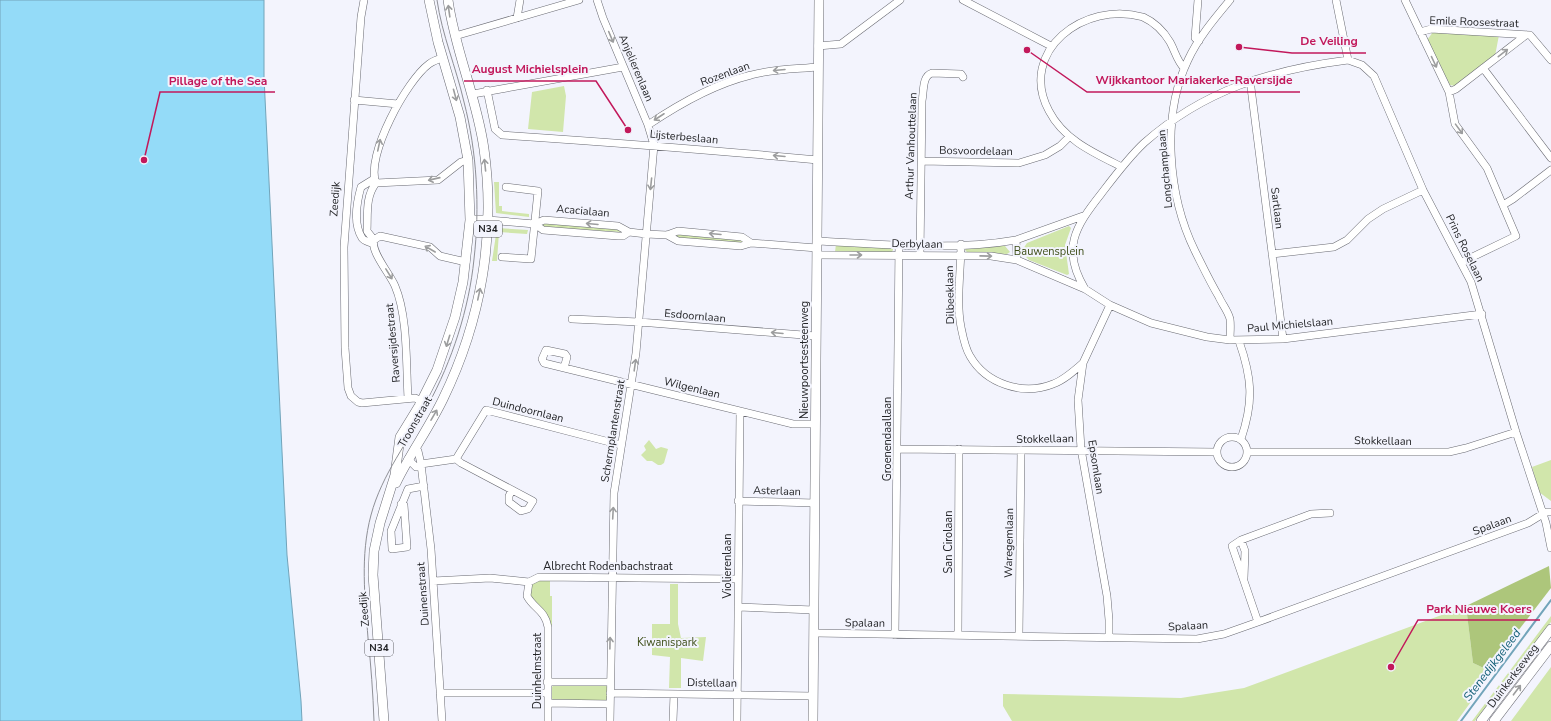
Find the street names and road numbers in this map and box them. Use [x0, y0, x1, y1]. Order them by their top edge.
street label: Emile Roosestraat [1429, 13, 1519, 31]
street label: Anjelierenlaan [615, 32, 657, 104]
street label: Rozenlaan [698, 58, 752, 90]
street label: Arthur Vanhouttelaan [902, 92, 920, 200]
street label: Lijsterbeslaan [649, 127, 719, 147]
street label: Longchamplaan [1154, 129, 1176, 209]
street label: Bosvoordelaan [939, 143, 1013, 159]
street label: Zeedijk [326, 180, 344, 217]
street label: Sartlaan [1267, 186, 1287, 230]
street label: Acacialaan [556, 201, 610, 221]
street label: Prins Roselaan [1442, 212, 1488, 284]
road number: N34 [474, 221, 502, 237]
street label: Derbylaan [891, 236, 943, 252]
street label: Dilbeeklaan [942, 265, 958, 325]
street label: Nieuwpoortsesteenweg [797, 301, 812, 419]
street label: Raversijdestraat [382, 303, 404, 383]
street label: Esdoornlaan [664, 306, 726, 326]
street label: Paul Michielslaan [1246, 314, 1334, 336]
street label: Wilgenlaan [662, 374, 722, 402]
street label: Schermplantenstraat [598, 379, 629, 483]
street label: Troonstraat [394, 394, 436, 450]
street label: Duindoornlaan [491, 394, 565, 426]
street label: Groenendaallaan [880, 397, 895, 481]
street label: Stokkellaan [1016, 431, 1074, 447]
street label: Stokkellaan [1354, 433, 1412, 449]
street label: Epsomlaan [1084, 439, 1108, 495]
street label: Asterlaan [753, 483, 801, 499]
street label: Waregemlaan [1001, 508, 1017, 578]
street label: San Cirolaan [941, 511, 956, 573]
street label: Spalaan [1471, 511, 1513, 539]
street label: Violierenlaan [720, 533, 735, 600]
street label: Albrecht Rodenbachstraat [543, 559, 673, 574]
street label: Duinenstraat [413, 562, 433, 626]
street label: Zeedijk [355, 590, 373, 627]
street label: Spalaan [845, 615, 885, 631]
street label: Spalaan [1168, 617, 1208, 635]
street label: Duinhelmstraat [530, 633, 545, 709]
road number: N34 [365, 640, 393, 656]
street label: Duinkerkseweg [1484, 641, 1542, 711]
street label: Distellaan [687, 675, 737, 691]

